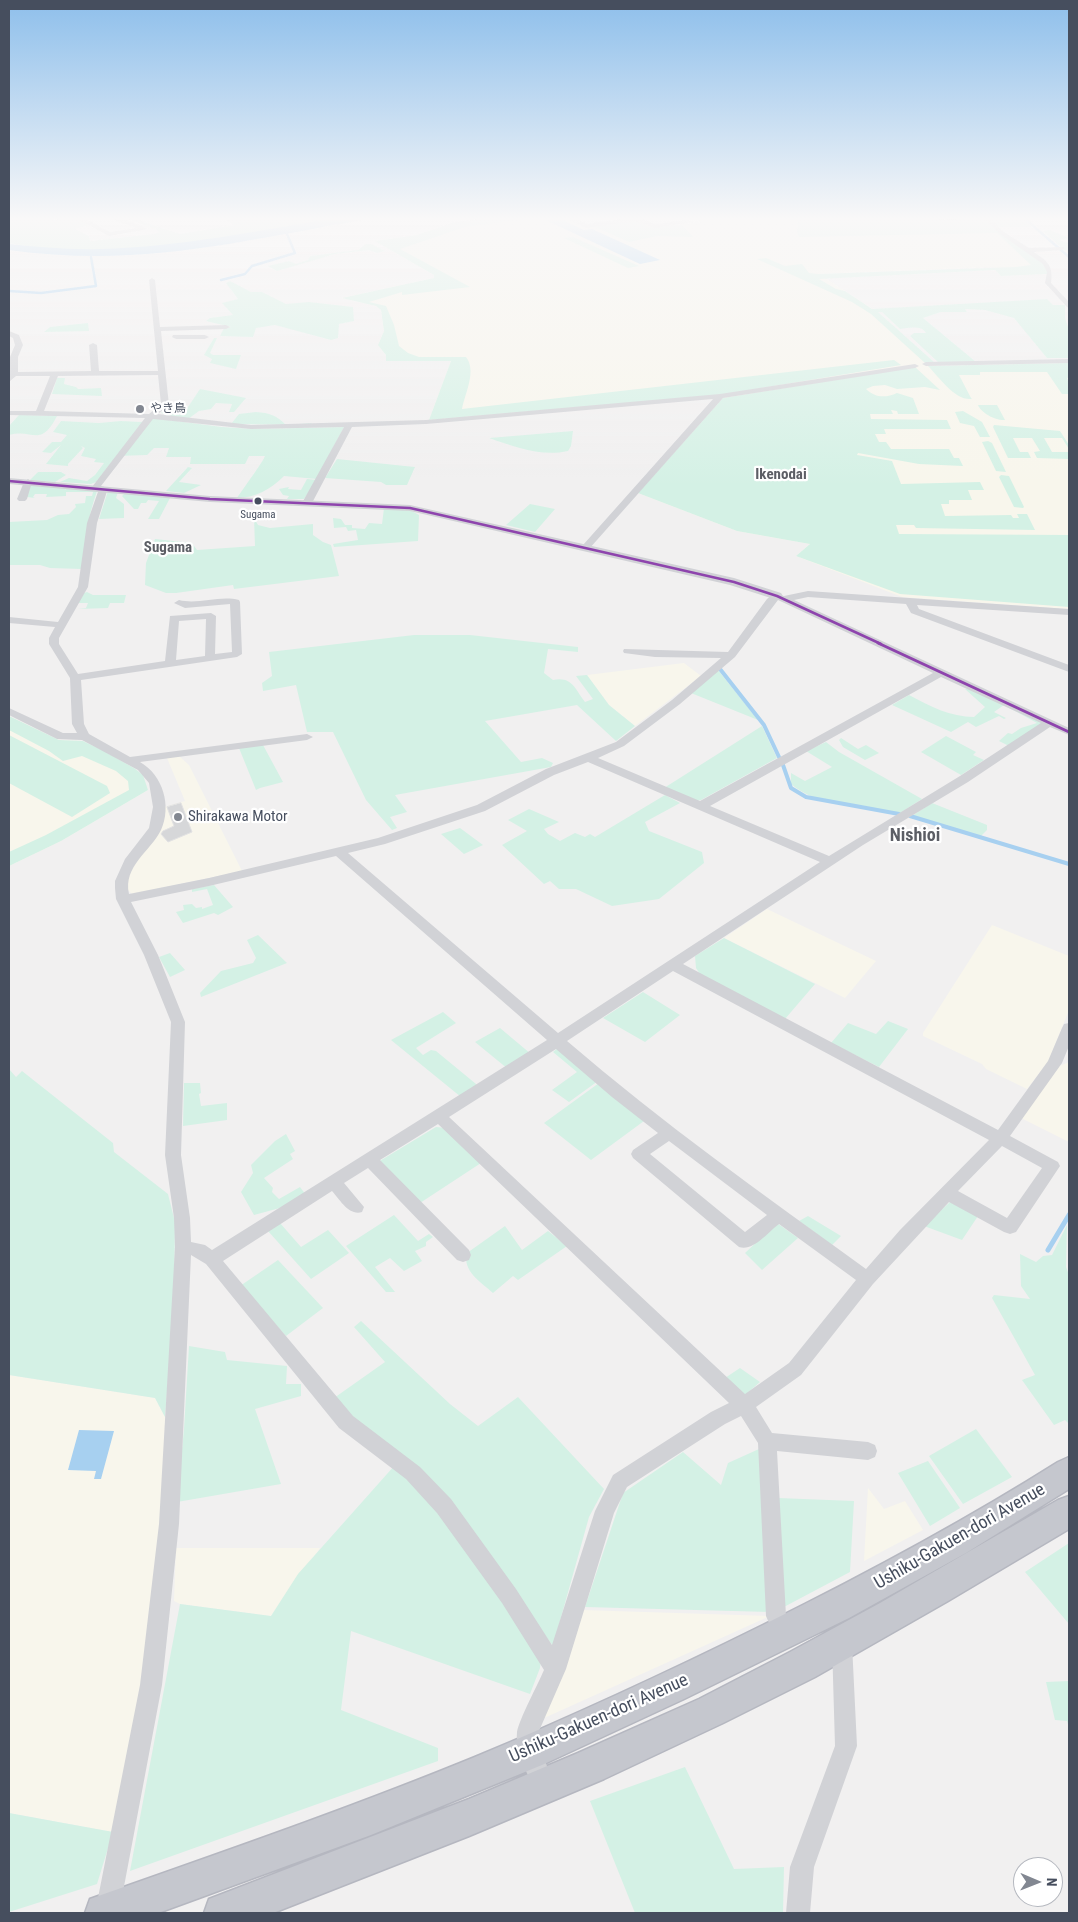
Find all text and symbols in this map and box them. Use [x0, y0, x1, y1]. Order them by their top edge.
place label: やき鳥 [150, 402, 186, 416]
marker: やき鳥 [134, 403, 146, 415]
district label: Ikenodai [755, 466, 807, 484]
marker: Sugama [253, 496, 263, 506]
place label: Sugama [240, 508, 276, 522]
district label: Sugama [144, 539, 192, 557]
place label: Shirakawa Motor [188, 808, 287, 826]
marker: Shirakawa Motor [172, 811, 184, 823]
district label: Nishioi [890, 825, 940, 847]
street label: Ushiku-Gakuen-dori Avenue [871, 1479, 1049, 1595]
street label: Ushiku-Gakuen-dori Avenue [506, 1670, 692, 1768]
north arrow [1013, 1857, 1063, 1907]
text: N [1044, 1878, 1060, 1887]

